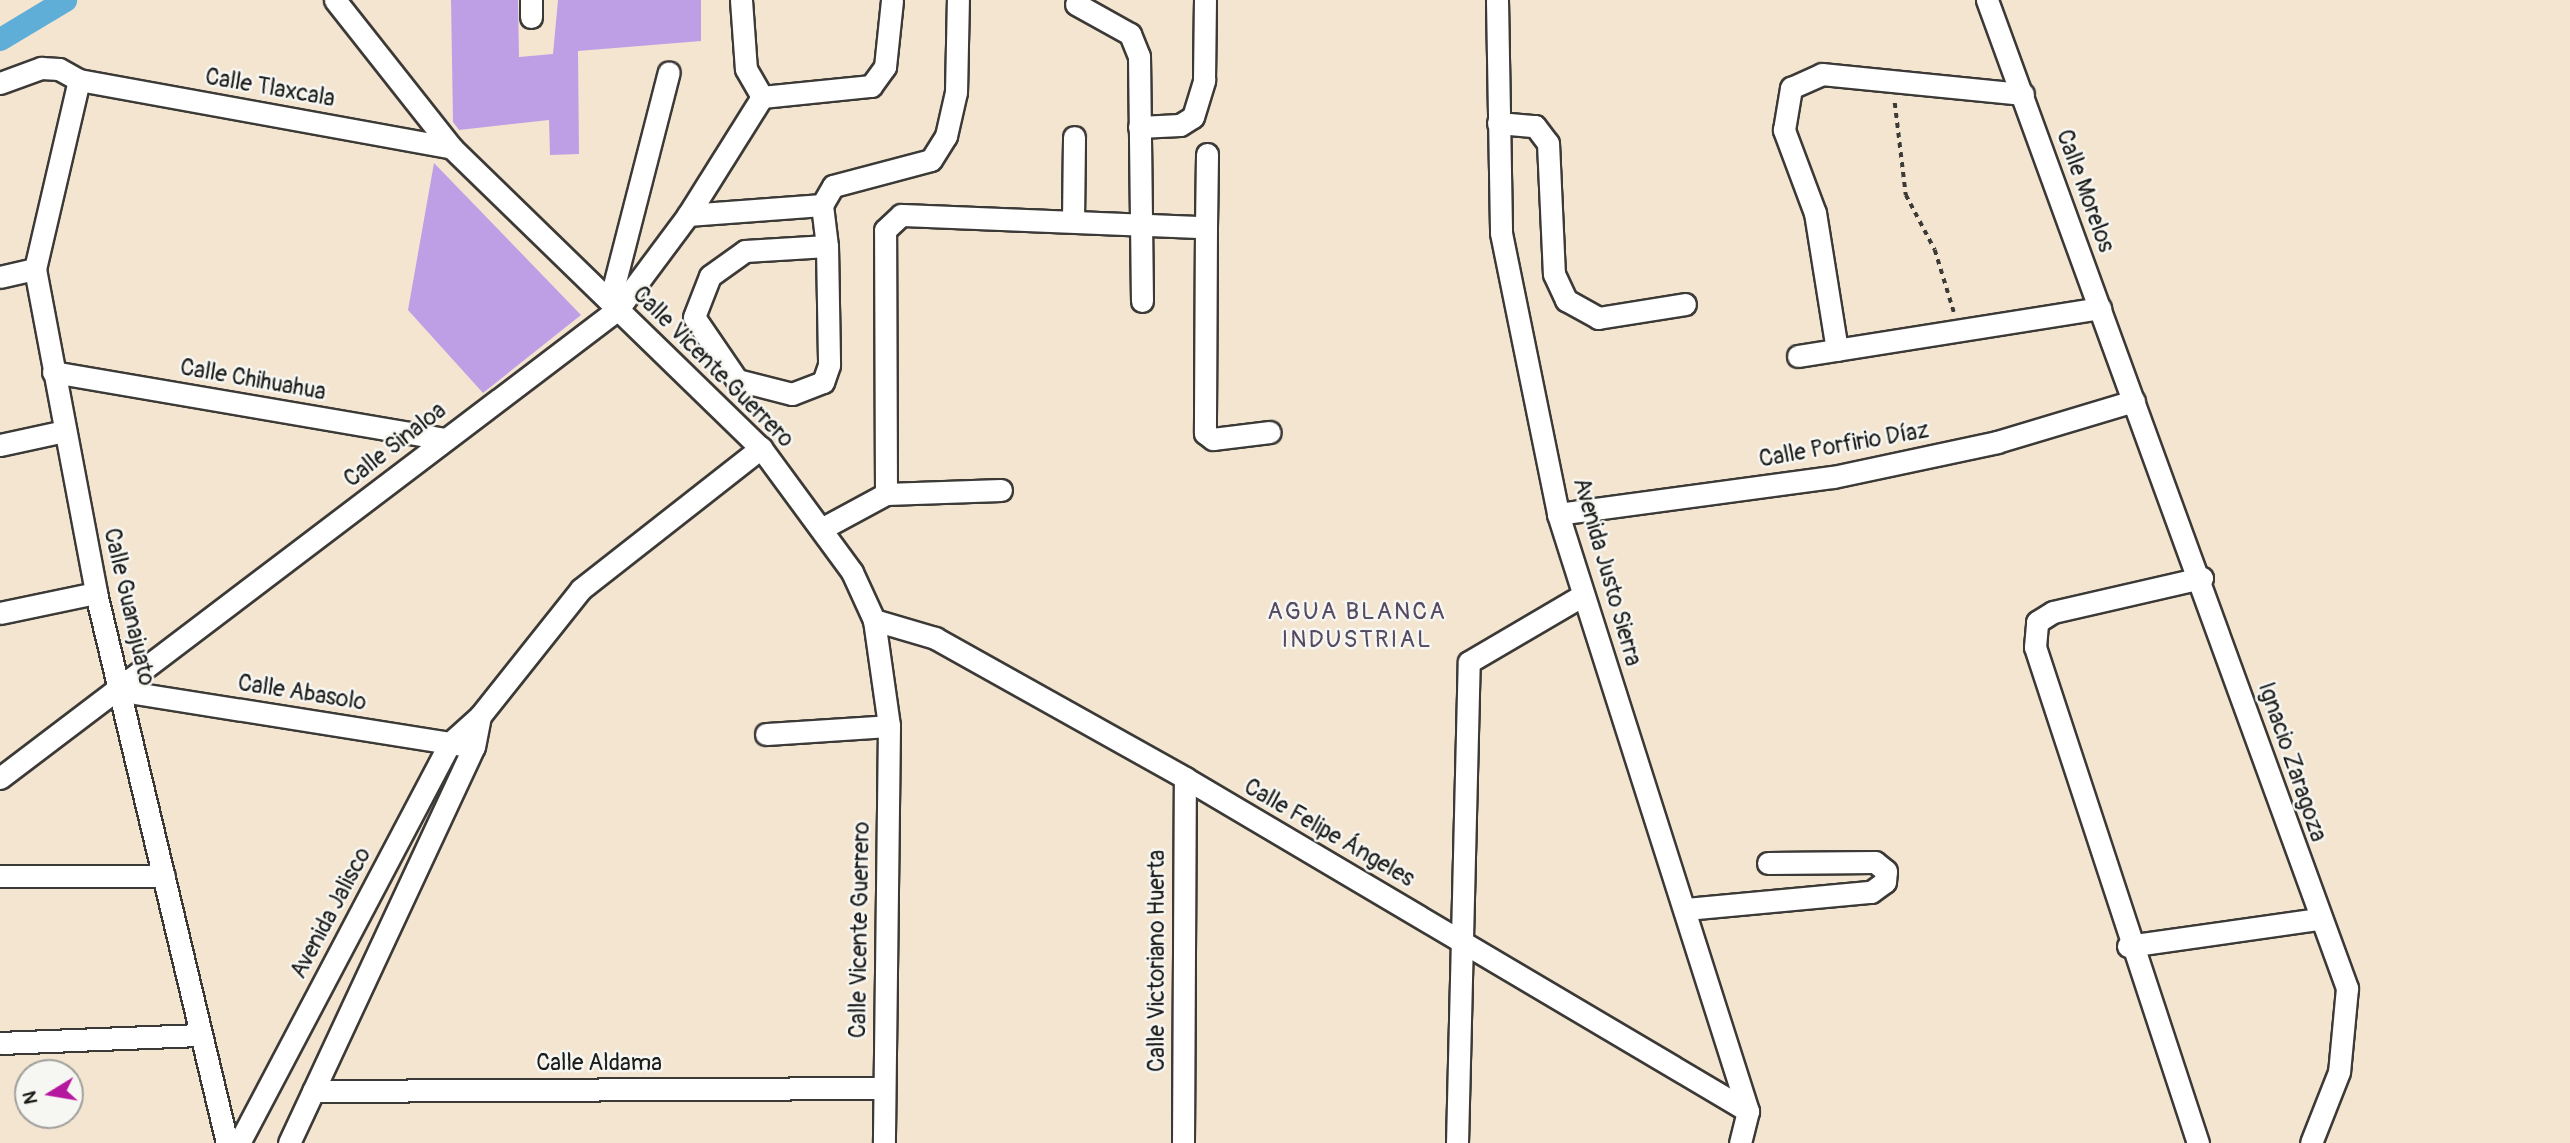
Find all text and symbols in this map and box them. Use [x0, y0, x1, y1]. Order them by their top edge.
street label: Calle Tlaxcala [203, 63, 337, 113]
street label: Calle Morelos [2050, 126, 2120, 256]
street label: Calle Vicente Guerrero [627, 281, 799, 453]
street label: Calle Chihuahua [178, 354, 328, 406]
street label: Calle Sinaloa [339, 397, 451, 493]
street label: Calle Porfirio Díaz [1757, 416, 1931, 474]
street label: Avenida Justo Sierra [1567, 475, 1647, 669]
street label: Calle Guanajuato [97, 526, 161, 688]
district label: AGUA BLANCA INDUSTRIAL [1269, 598, 1445, 654]
street label: Calle Abasolo [236, 669, 368, 717]
street label: Ignacio Zaragoza [2252, 679, 2332, 845]
street label: Calle Felipe Ángeles [1239, 773, 1419, 893]
street label: Calle Vicente Guerrero [844, 822, 876, 1038]
street label: Avenida Jalisco [285, 843, 377, 983]
street label: Calle Victoriano Huerta [1143, 850, 1171, 1072]
street label: Calle Aldama [536, 1049, 662, 1077]
north arrow [14, 1059, 84, 1129]
text: N [17, 1089, 43, 1106]

